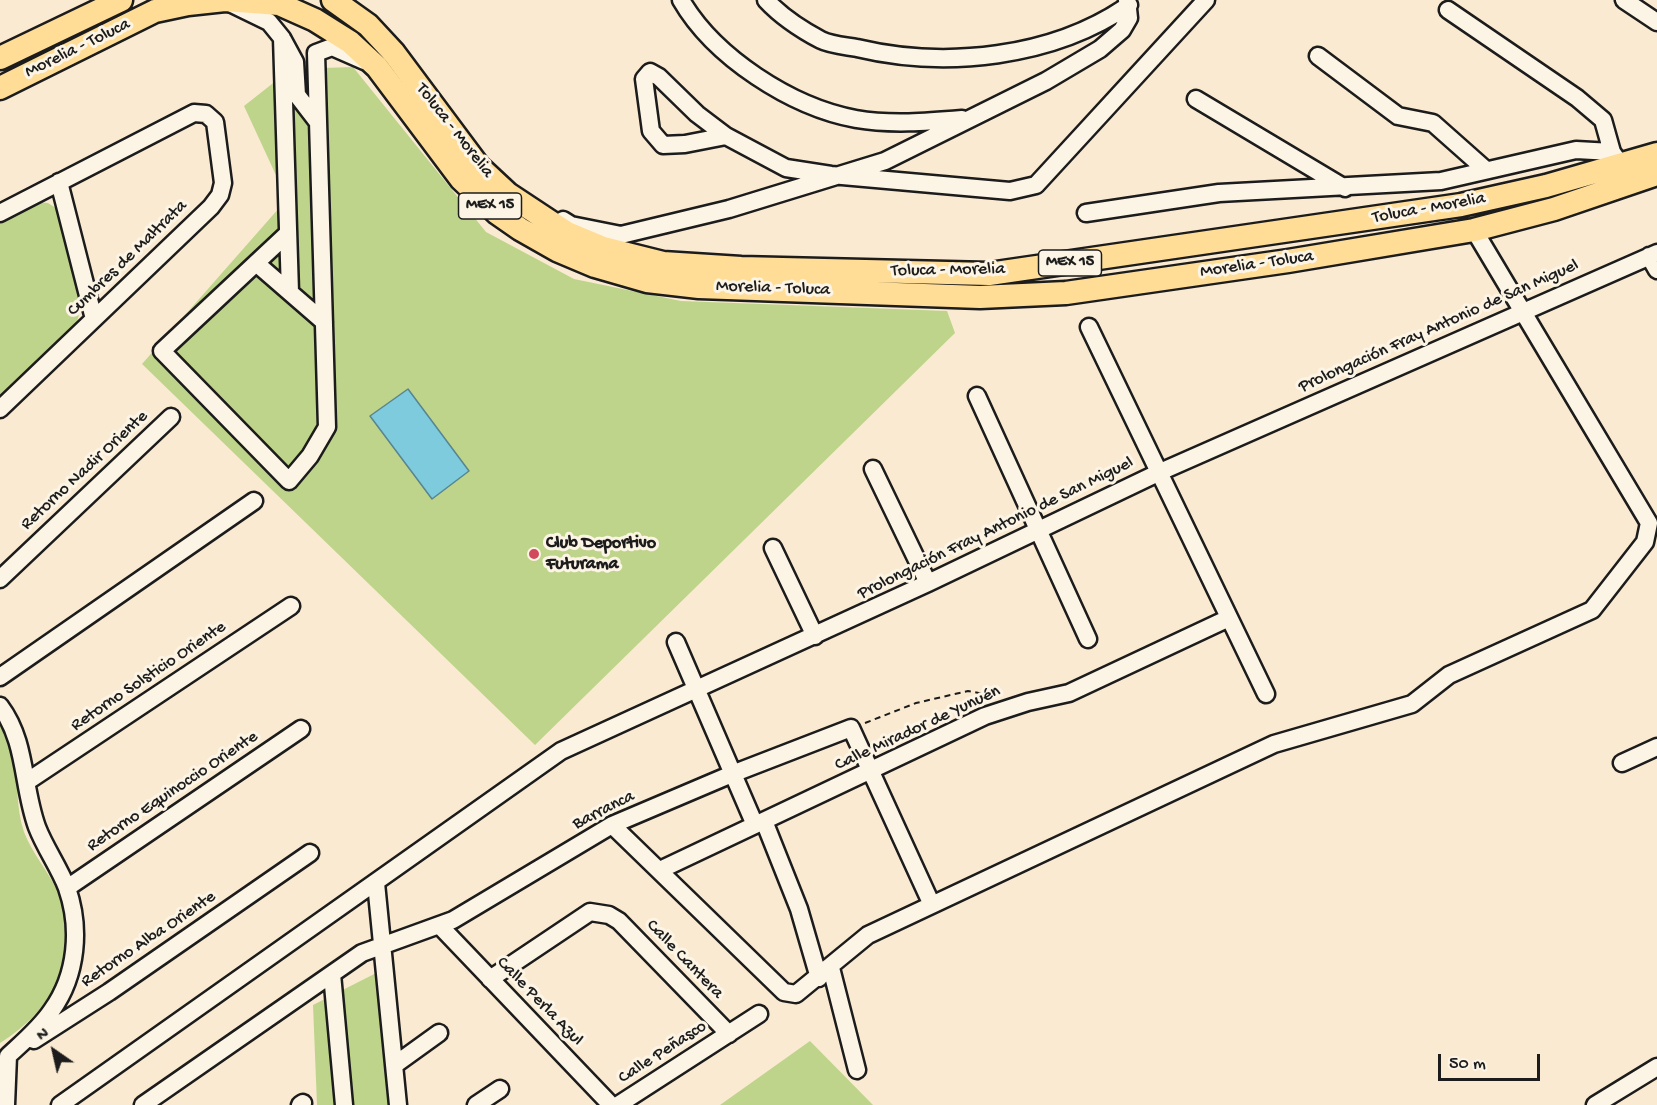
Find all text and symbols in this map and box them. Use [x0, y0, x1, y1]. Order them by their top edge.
street label: Morelia - Toluca [22, 14, 134, 84]
street label: Toluca - Morelia [410, 79, 498, 183]
street label: Toluca - Morelia [1371, 188, 1487, 230]
road number: MEX 15 [458, 193, 522, 219]
street label: Cumbres de Maltrata [63, 196, 193, 322]
street label: Morelia - Toluca [1199, 246, 1315, 284]
road number: MEX 15 [1038, 250, 1102, 276]
street label: Prolongación Fray Antonio de San Miguel [1296, 255, 1582, 399]
street label: Toluca - Morelia [891, 259, 1005, 283]
street label: Morelia - Toluca [715, 276, 831, 302]
street label: Retorno Nadir Oriente [17, 406, 153, 536]
street label: Prolongación Fray Antonio de San Miguel [855, 453, 1137, 605]
place label: Club Deportivo Futurama [546, 533, 656, 576]
marker: Club Deportivo Futurama [527, 547, 541, 561]
street label: Retorno Solsticio Oriente [67, 617, 231, 737]
street label: Calle Mirador de Yunuén [832, 681, 1004, 777]
street label: Retorno Equinoccio Oriente [83, 727, 263, 857]
street label: Barranca [569, 786, 639, 836]
street label: Retorno Alba Oriente [78, 887, 220, 993]
street label: Calle Cantera [641, 916, 727, 1004]
street label: Calle Perla Azul [491, 953, 587, 1051]
street label: Calle Peñasco [615, 1016, 711, 1090]
north arrow [24, 1021, 84, 1081]
text: N [34, 1025, 53, 1046]
scale bar [1441, 1042, 1543, 1080]
text: 50 m [1449, 1054, 1486, 1075]

